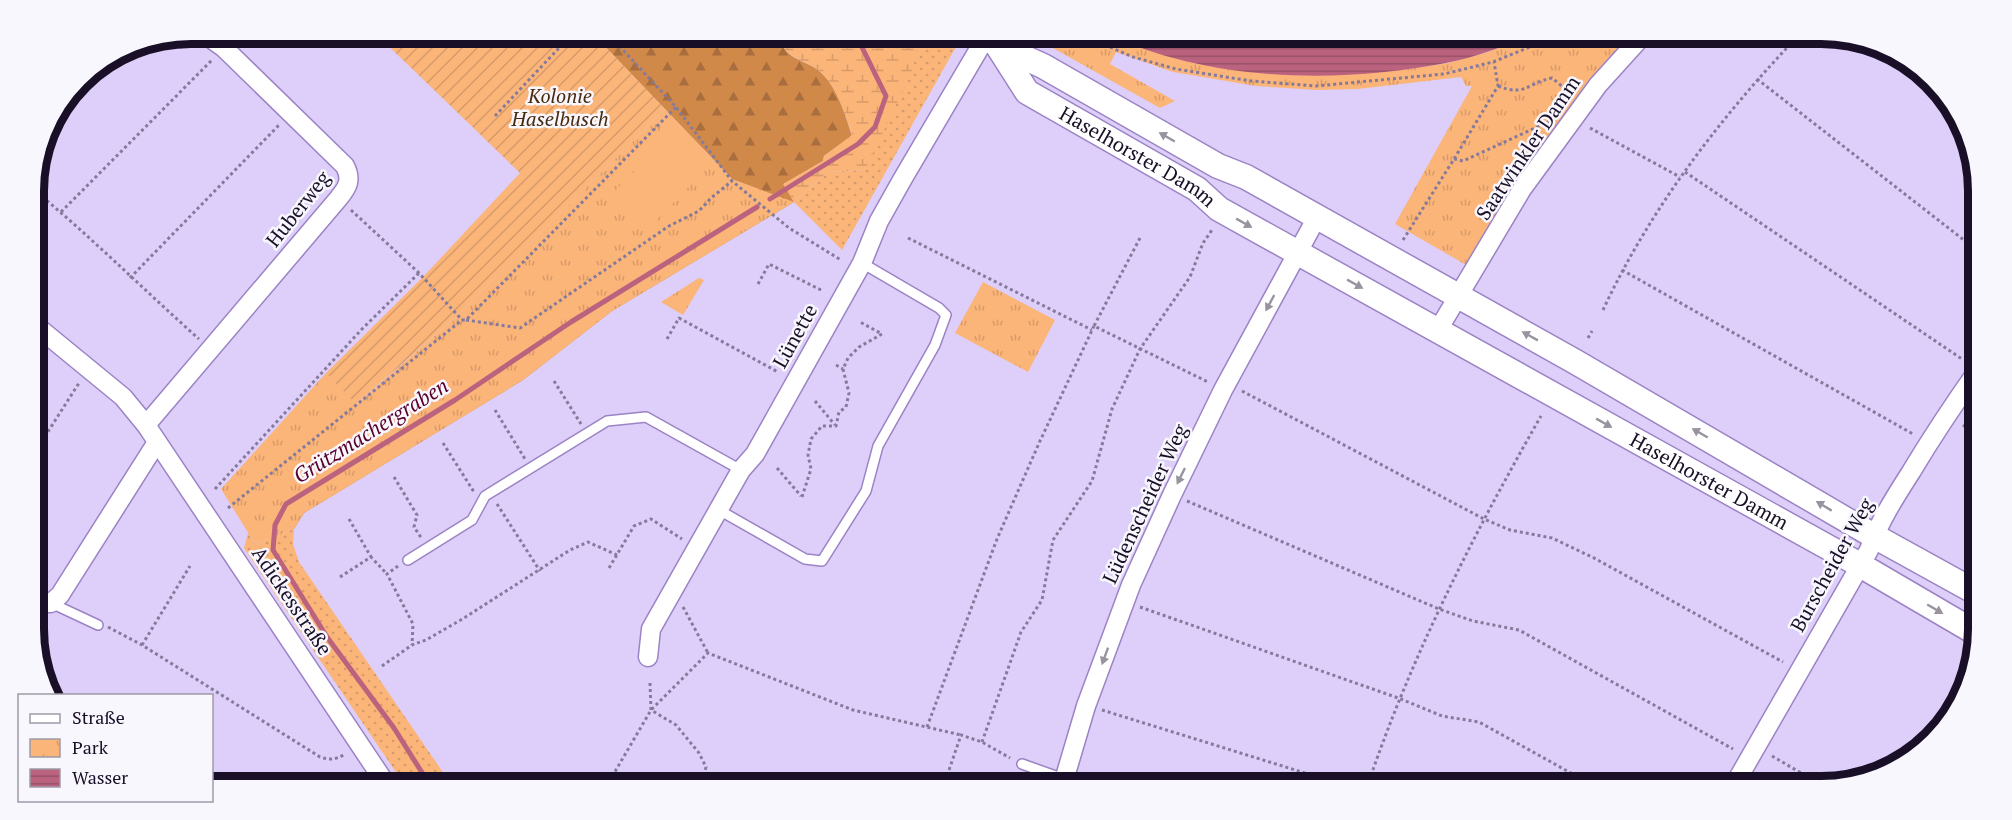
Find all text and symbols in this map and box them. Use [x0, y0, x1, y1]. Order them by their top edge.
street label: Saatwinkler Damm [1469, 70, 1586, 225]
park label: Kolonie Haselbusch [510, 82, 609, 132]
street label: Haselhorster Damm [1055, 99, 1222, 213]
one-way arrow [1159, 132, 1176, 142]
street label: Huberweg [259, 165, 336, 252]
one-way arrow [1236, 218, 1253, 228]
one-way arrow [1347, 278, 1363, 289]
one-way arrow [1265, 295, 1275, 312]
street label: Lünette [766, 299, 823, 373]
one-way arrow [1521, 331, 1538, 341]
water label: Grützmachergraben [288, 371, 453, 489]
one-way arrow [1596, 418, 1613, 428]
street label: Lüdenscheider Weg [1096, 419, 1194, 588]
street label: Haselhorster Damm [1625, 426, 1794, 536]
one-way arrow [1692, 428, 1708, 439]
one-way arrow [1176, 468, 1185, 485]
street label: Burscheider Weg [1784, 493, 1880, 636]
one-way arrow [1816, 500, 1832, 511]
street label: Adickesstraße [246, 541, 339, 660]
one-way arrow [1927, 603, 1943, 614]
one-way arrow [1099, 647, 1109, 665]
legend [18, 694, 213, 802]
text: Straße [72, 705, 125, 729]
text: Park [72, 735, 109, 759]
text: Wasser [72, 765, 128, 789]

